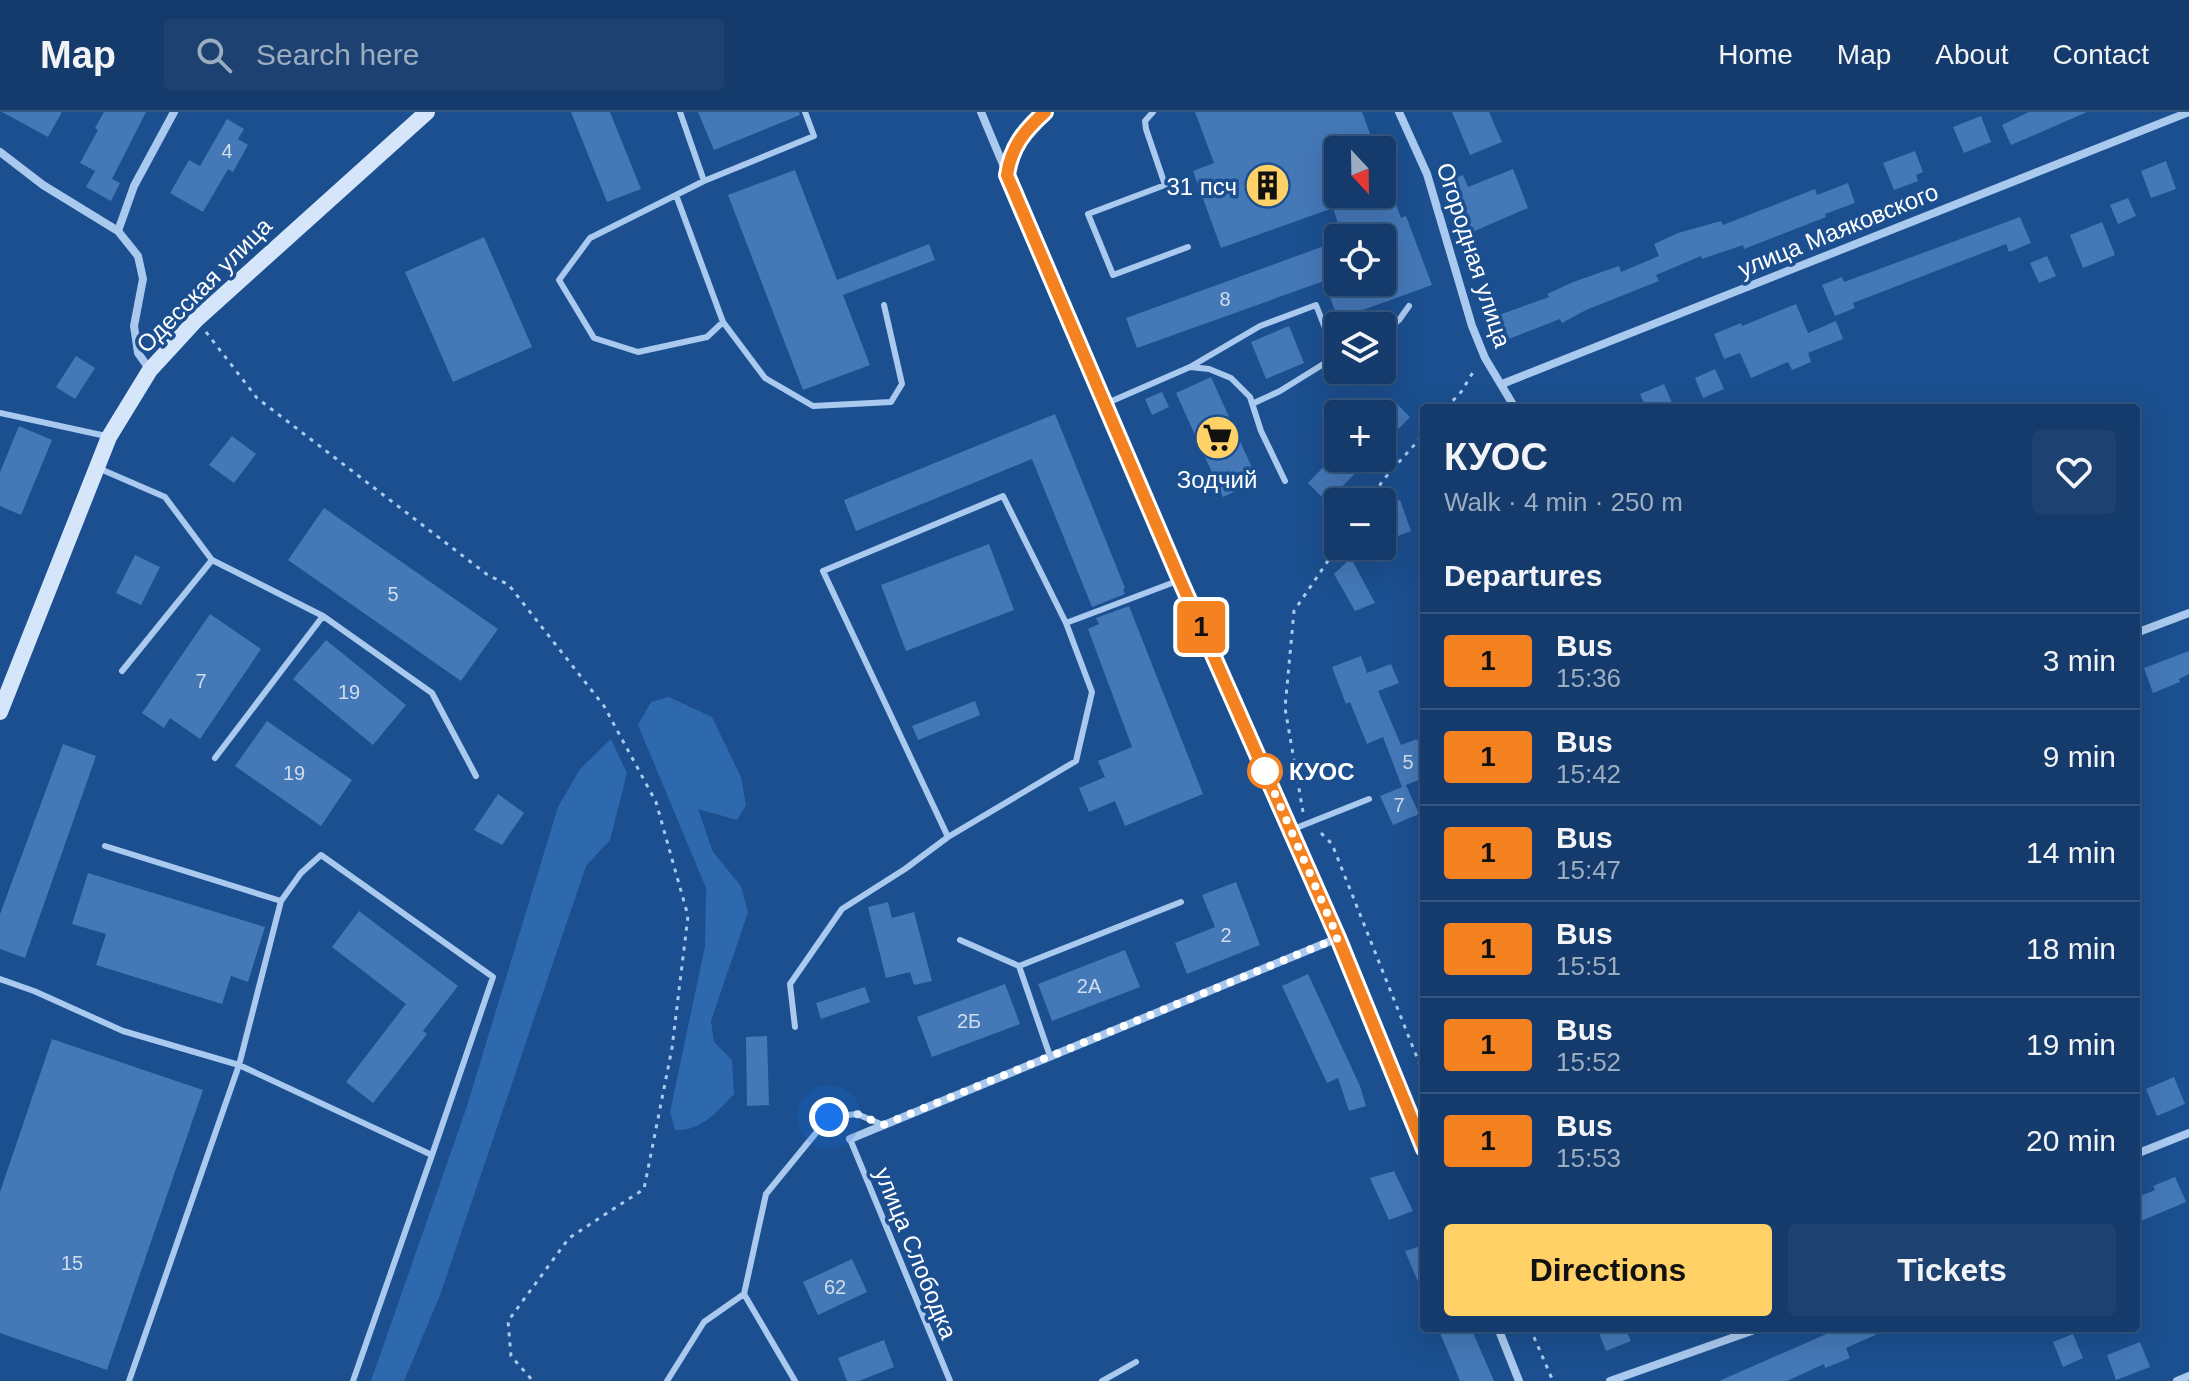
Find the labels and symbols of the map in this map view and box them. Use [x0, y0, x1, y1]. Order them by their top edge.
north arrow [1324, 136, 1396, 208]
house number: 4 [221, 140, 233, 162]
street label: Огородная улица [1431, 159, 1517, 351]
building icon: 31 псч [1244, 162, 1292, 210]
place label: 31 псч [1166, 173, 1237, 200]
street label: улица Маяковского [1734, 177, 1942, 283]
street label: Одесская улица [131, 212, 277, 358]
house number: 8 [1219, 288, 1231, 310]
supermarket icon: Зодчий [1193, 413, 1241, 461]
place label: Зодчий [1177, 466, 1257, 493]
house number: 5 [387, 583, 399, 605]
line badge: 1 [1175, 601, 1227, 653]
house number: 7 [195, 670, 207, 692]
house number: 19 [338, 681, 360, 703]
house number: 5 [1402, 751, 1414, 773]
marker: КУОС [1248, 754, 1282, 788]
place label: КУОС [1289, 758, 1355, 785]
house number: 19 [283, 762, 305, 784]
house number: 7 [1393, 794, 1405, 816]
house number: 2 [1220, 924, 1232, 946]
house number: 2А [1077, 975, 1102, 997]
house number: 2Б [957, 1010, 981, 1032]
your location [809, 1097, 849, 1137]
street label: улица Слободка [869, 1163, 963, 1343]
house number: 15 [61, 1252, 83, 1274]
house number: 62 [824, 1276, 846, 1298]

